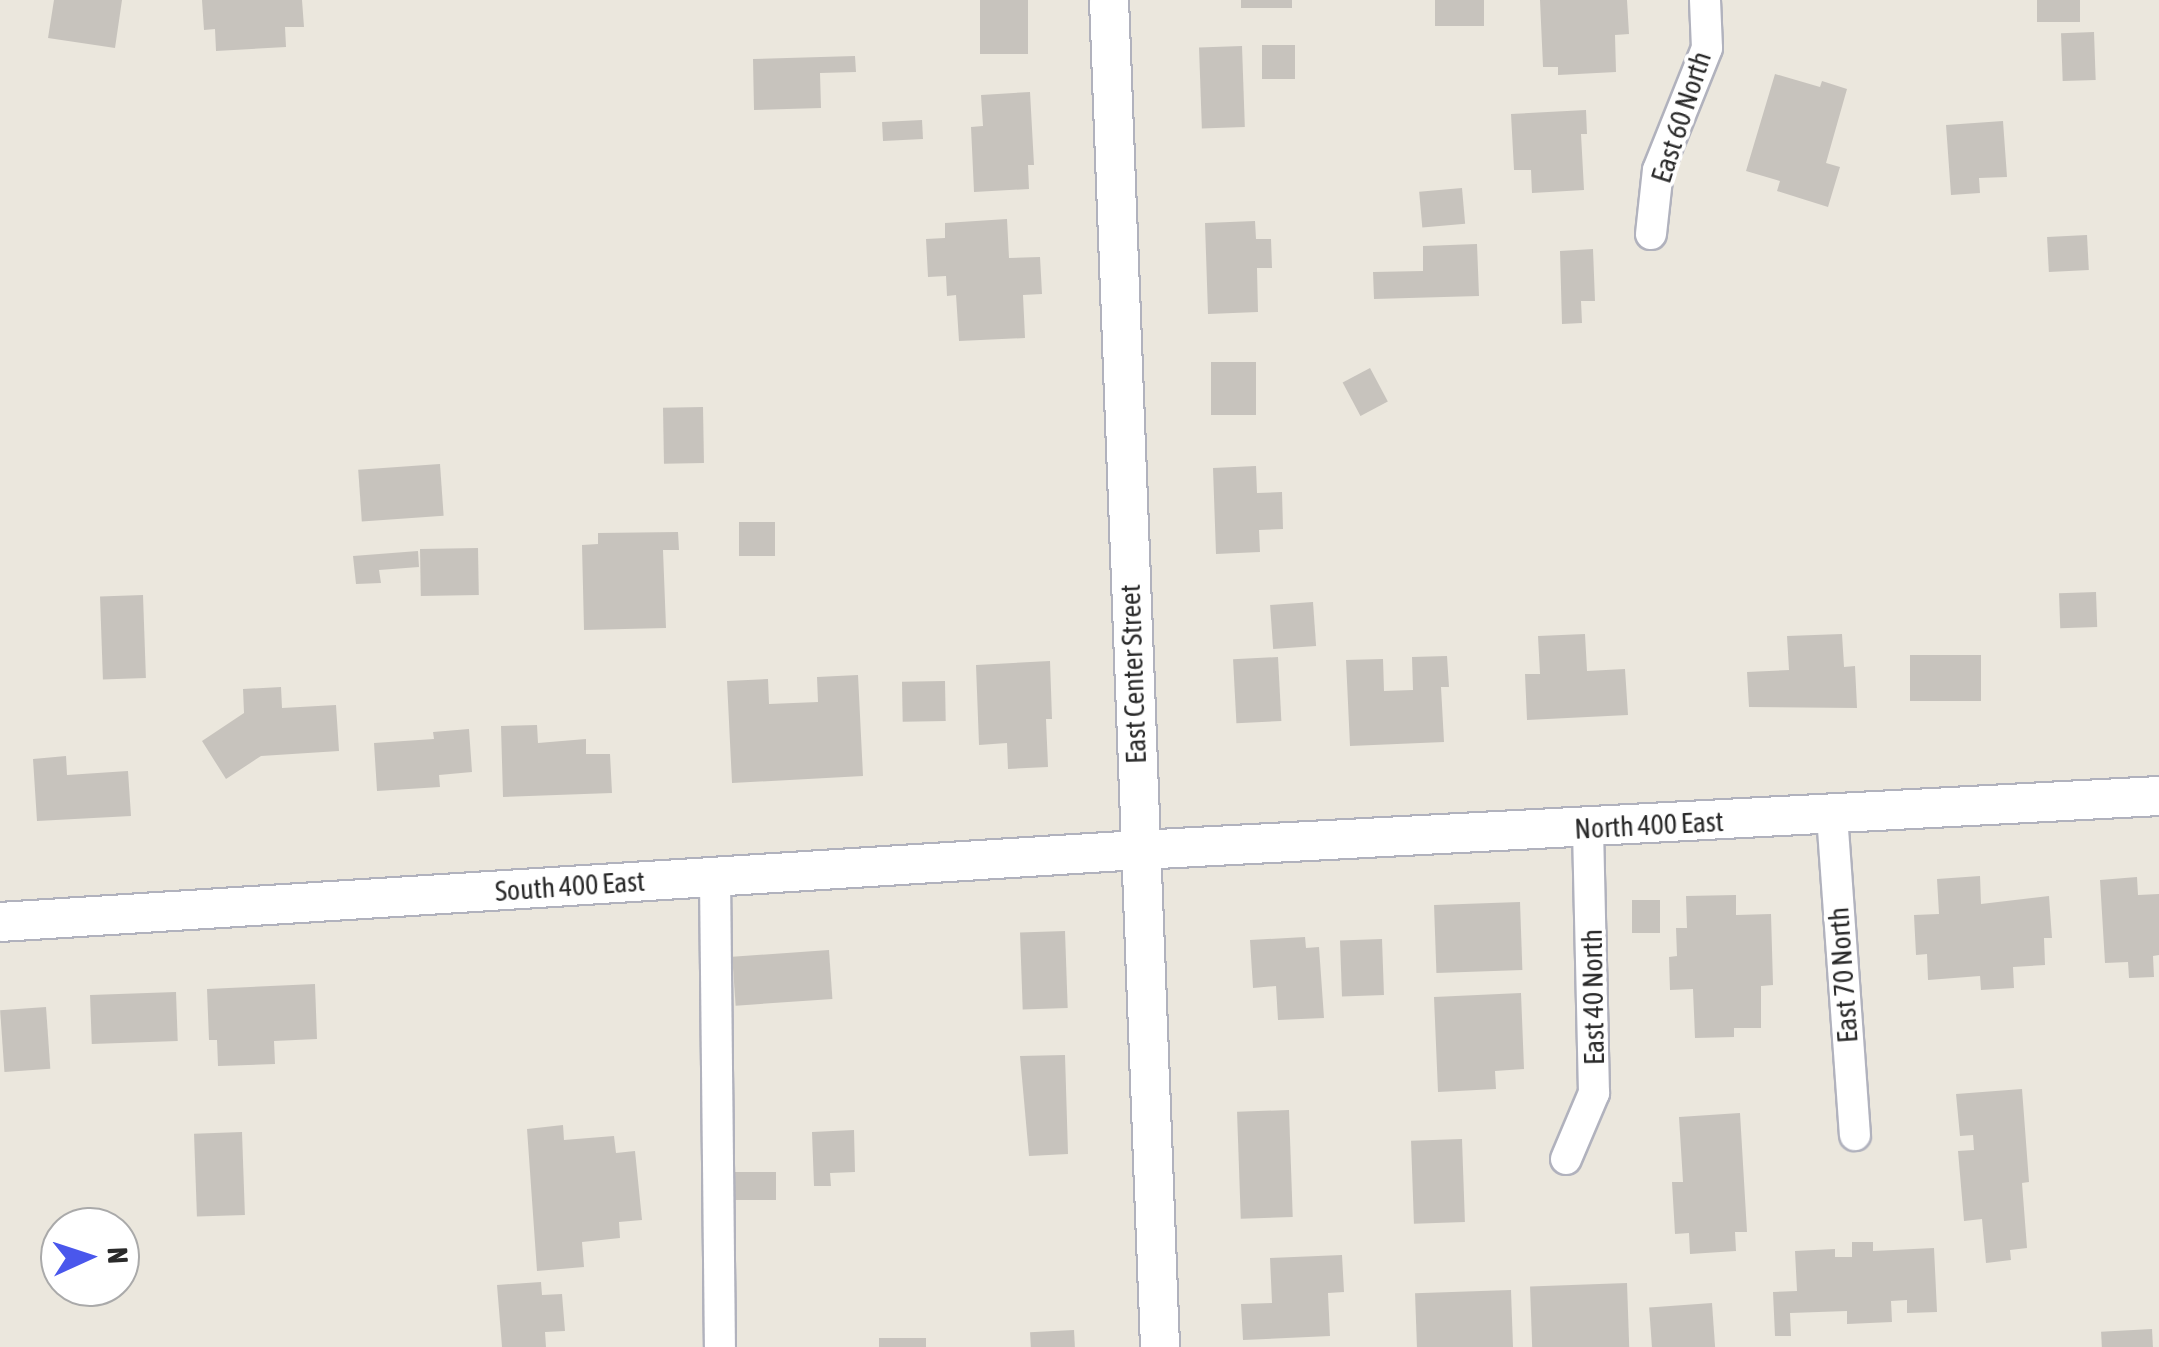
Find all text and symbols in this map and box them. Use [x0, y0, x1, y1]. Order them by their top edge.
street label: East 60 North [1644, 47, 1718, 187]
street label: East Center Street [1113, 584, 1153, 764]
street label: North 400 East [1574, 804, 1724, 846]
street label: South 400 East [494, 864, 646, 908]
street label: East 70 North [1821, 906, 1865, 1044]
street label: East 40 North [1575, 929, 1611, 1065]
north arrow [40, 1207, 140, 1307]
text: N [102, 1246, 134, 1265]

